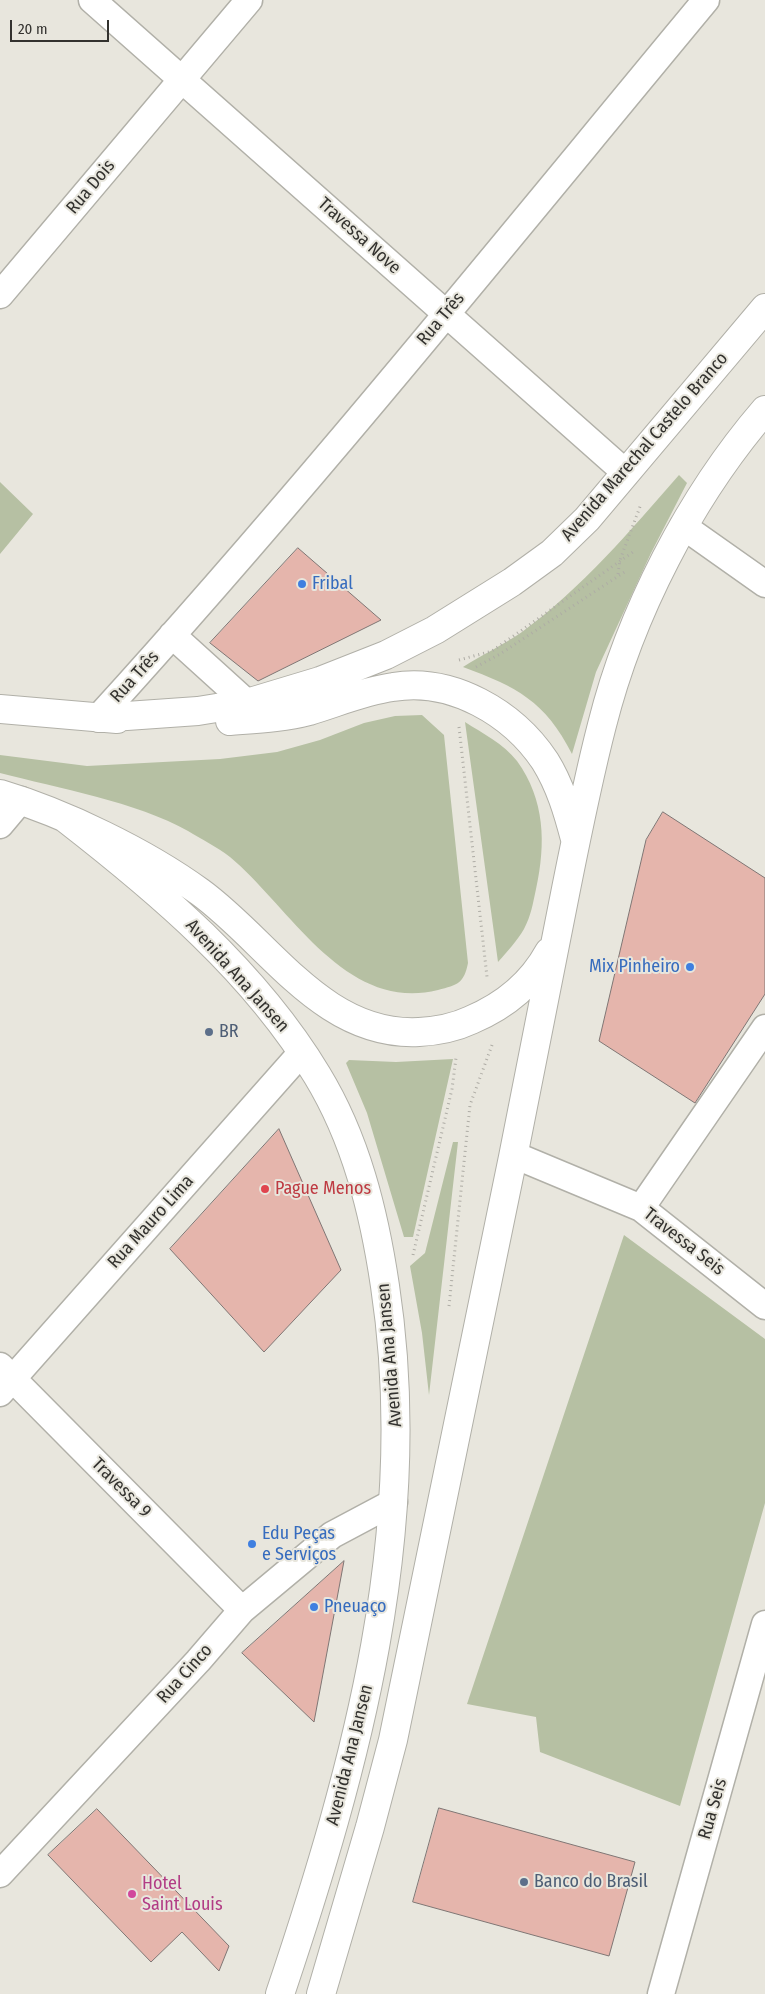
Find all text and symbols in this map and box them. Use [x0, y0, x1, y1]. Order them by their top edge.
scale bar [12, 10, 111, 42]
text: 20 m [18, 20, 48, 38]
street label: Rua Dois [62, 155, 120, 219]
street label: Travessa Nove [313, 193, 405, 279]
street label: Rua Três [413, 288, 469, 350]
street label: Avenida Marechal Castelo Branco [557, 348, 733, 546]
place label: Fribal [312, 573, 353, 595]
marker: Fribal [296, 578, 308, 590]
street label: Rua Três [106, 647, 164, 707]
street label: Avenida Ana Jansen [181, 915, 293, 1037]
place label: Mix Pinheiro [589, 956, 680, 978]
marker: Mix Pinheiro [684, 961, 696, 973]
place label: BR [219, 1021, 239, 1043]
marker: BR [203, 1026, 215, 1038]
street label: Rua Mauro Lima [104, 1171, 198, 1273]
place label: Pague Menos [275, 1178, 371, 1200]
marker: Pague Menos [259, 1183, 271, 1195]
street label: Travessa Seis [639, 1204, 729, 1280]
street label: Avenida Ana Jansen [373, 1282, 407, 1428]
street label: Travessa 9 [87, 1454, 155, 1522]
place label: Edu Peças e Serviços [262, 1523, 336, 1566]
marker: Edu Peças e Serviços [246, 1538, 258, 1550]
place label: Pneuaço [324, 1596, 386, 1618]
marker: Pneuaço [308, 1601, 320, 1613]
street label: Rua Cinco [153, 1640, 217, 1708]
street label: Avenida Ana Jansen [322, 1682, 378, 1828]
street label: Rua Seis [694, 1776, 732, 1842]
place label: Banco do Brasil [534, 1871, 648, 1893]
place label: Hotel Saint Louis [142, 1873, 223, 1916]
marker: Banco do Brasil [518, 1876, 530, 1888]
marker: Hotel Saint Louis [126, 1888, 138, 1900]

